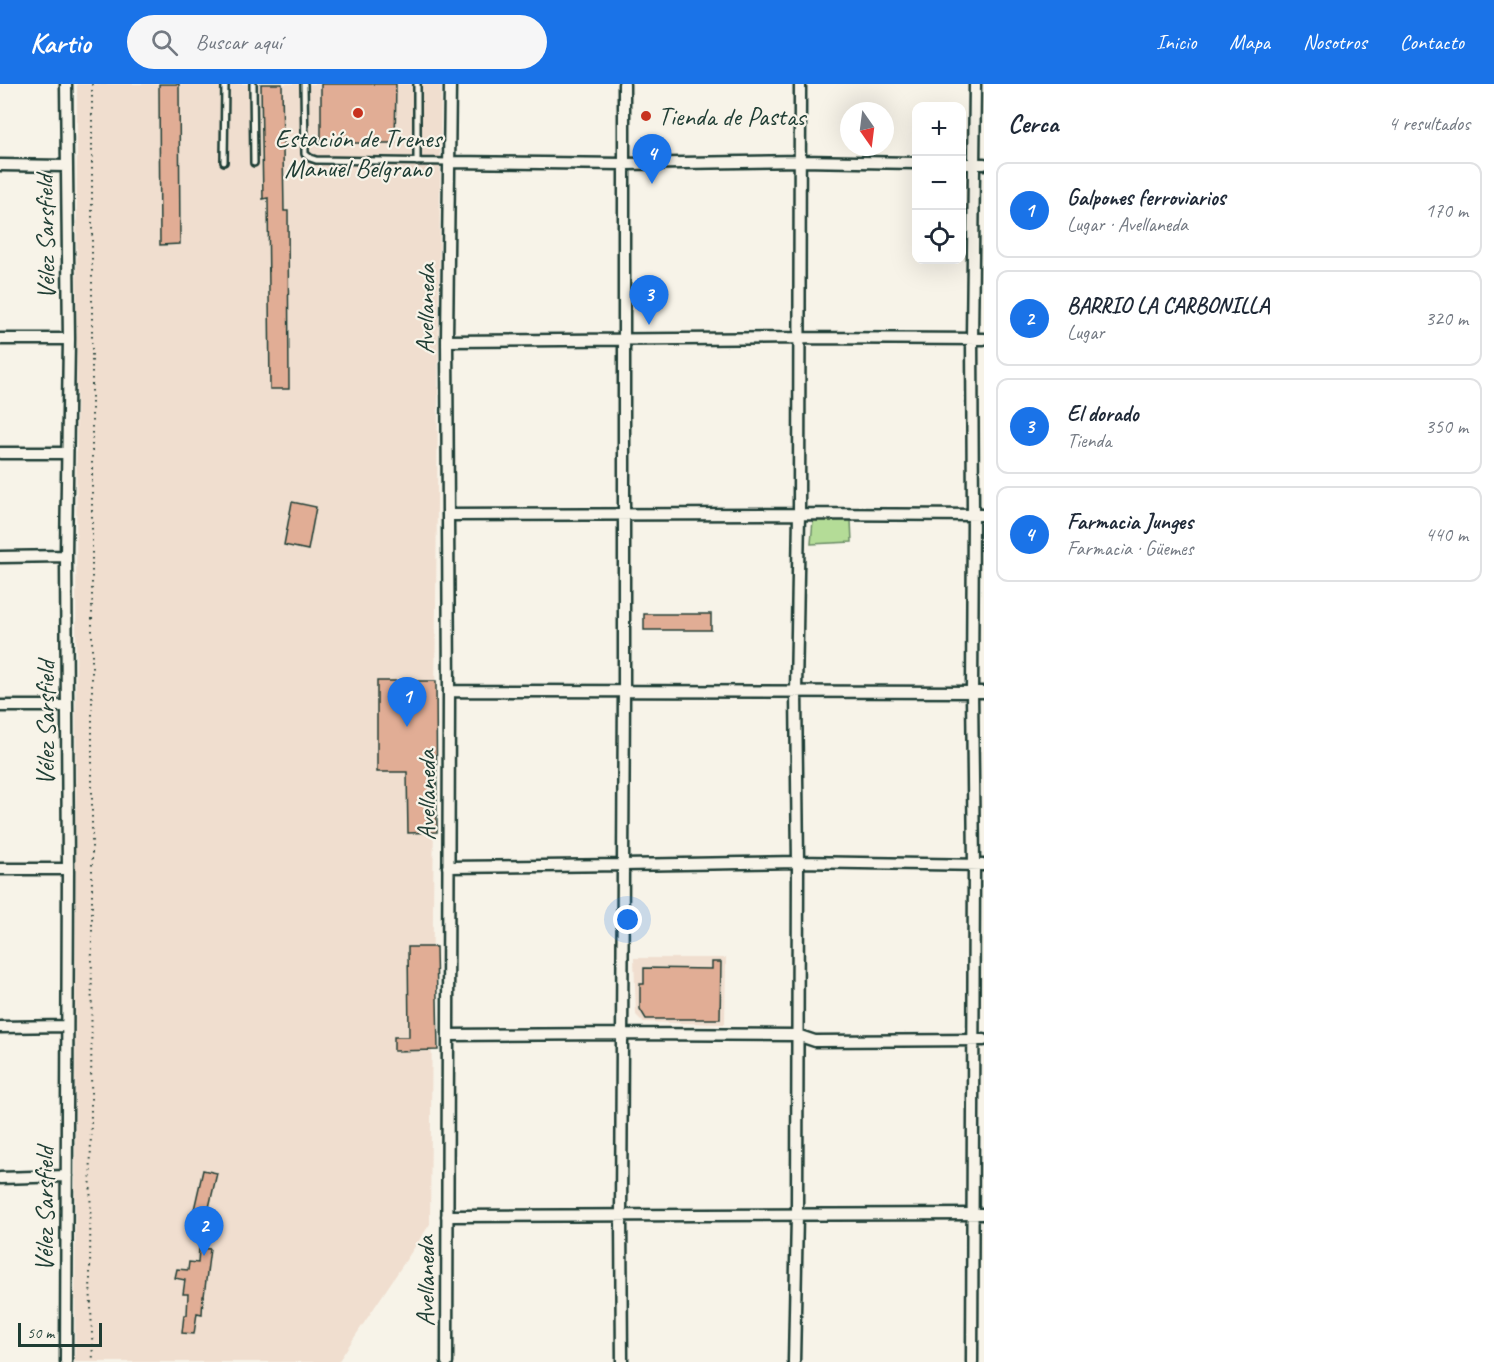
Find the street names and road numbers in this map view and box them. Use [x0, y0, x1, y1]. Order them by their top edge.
street label: Vélez Sarsfield [28, 171, 63, 300]
street label: Avellaneda [408, 262, 443, 355]
street label: Vélez Sarsfield [29, 657, 62, 785]
street label: Avellaneda [410, 748, 443, 840]
street label: Vélez Sarsfield [28, 1143, 61, 1271]
street label: Avellaneda [409, 1234, 442, 1326]

